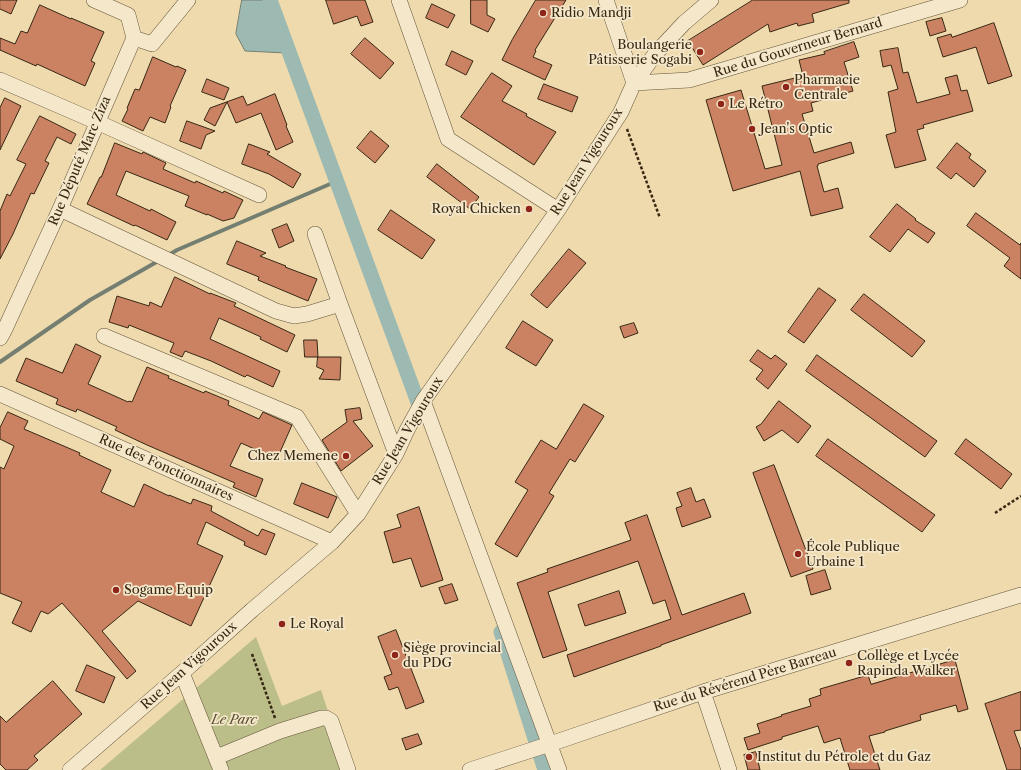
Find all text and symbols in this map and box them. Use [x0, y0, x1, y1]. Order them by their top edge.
place label: Ridio Mandji [551, 5, 631, 21]
marker: Ridio Mandji [538, 8, 548, 18]
street label: Rue du Gouverneur Bernard [712, 15, 884, 81]
place label: Boulangerie Pâtisserie Sogabi [588, 37, 692, 68]
marker: Boulangerie Pâtisserie Sogabi [695, 47, 705, 57]
place label: Pharmacie Centrale [794, 72, 860, 103]
marker: Pharmacie Centrale [781, 82, 791, 92]
street label: Rue Député Marc Ziza [46, 94, 114, 228]
place label: Le Rétro [729, 96, 783, 112]
marker: Le Rétro [716, 99, 726, 109]
street label: Rue Jean Vigouroux [548, 106, 626, 218]
place label: Jean's Optic [760, 121, 833, 137]
marker: Jean's Optic [747, 124, 757, 134]
place label: Royal Chicken [432, 201, 521, 217]
marker: Royal Chicken [524, 204, 534, 214]
street label: Rue Jean Vigouroux [370, 374, 446, 488]
street label: Rue des Fonctionnaires [96, 431, 236, 505]
place label: Chez Memene [247, 448, 338, 464]
marker: Chez Memene [341, 451, 351, 461]
place label: École Publique Urbaine 1 [806, 539, 900, 570]
marker: École Publique Urbaine 1 [793, 549, 803, 559]
place label: Sogame Equip [124, 582, 213, 598]
marker: Sogame Equip [111, 585, 121, 595]
place label: Le Royal [290, 616, 344, 632]
street label: Rue Jean Vigouroux [138, 619, 240, 713]
marker: Le Royal [277, 619, 287, 629]
place label: Siège provincial du PDG [403, 640, 501, 671]
street label: Rue du Révérend Père Barreau [652, 645, 838, 715]
place label: Collège et Lycée Rapinda Walker [857, 648, 959, 679]
marker: Siège provincial du PDG [390, 650, 400, 660]
marker: Collège et Lycée Rapinda Walker [844, 658, 854, 668]
park label: Le Parc [211, 712, 257, 728]
place label: Institut du Pétrole et du Gaz [757, 749, 931, 765]
marker: Institut du Pétrole et du Gaz [744, 752, 754, 762]

